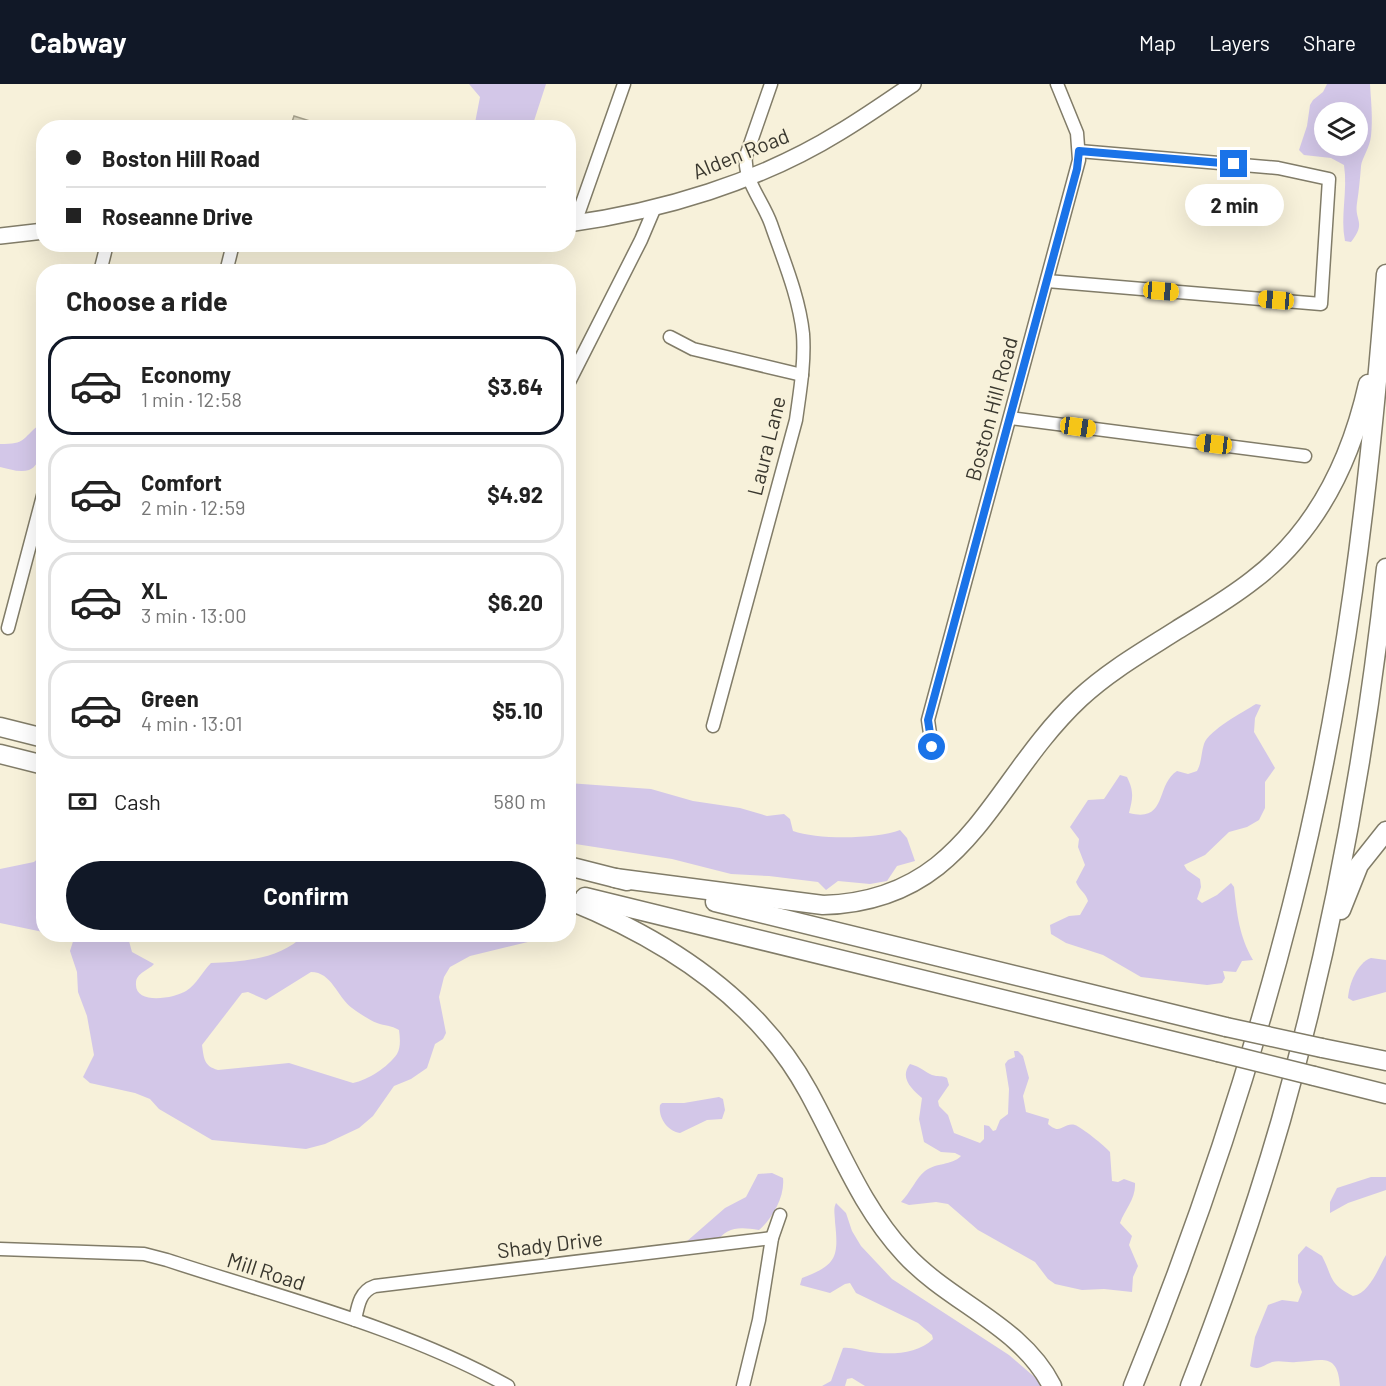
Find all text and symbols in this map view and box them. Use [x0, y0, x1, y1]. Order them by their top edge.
text: Cabway [30, 25, 127, 59]
text: Map [1139, 30, 1176, 55]
text: Layers [1209, 30, 1270, 55]
text: Share [1303, 30, 1356, 55]
map controls [1314, 102, 1368, 156]
button: layers [1314, 102, 1368, 156]
street label: Alden Road [688, 122, 792, 183]
text: Boston Hill Road [102, 145, 260, 171]
route end [1220, 150, 1247, 177]
callout: 2 min [1184, 185, 1284, 227]
text: 2 min [1211, 193, 1258, 217]
text: Roseanne Drive [102, 203, 253, 229]
car [1142, 280, 1180, 302]
text: Choose a ride [66, 284, 228, 316]
car [1257, 289, 1295, 311]
street label: Boston Hill Road [959, 334, 1022, 484]
icon: car [69, 359, 123, 413]
text: Economy [141, 361, 231, 387]
text: $3.64 [487, 373, 543, 399]
text: 1 min · 12:58 [141, 387, 242, 411]
street label: Laura Lane [741, 393, 790, 498]
car [1059, 416, 1097, 438]
car [1195, 433, 1233, 455]
icon: car [69, 467, 123, 521]
text: Comfort [141, 469, 222, 495]
text: $4.92 [487, 481, 543, 507]
text: 2 min · 12:59 [141, 495, 246, 519]
icon: car [69, 575, 123, 629]
text: XL [141, 577, 167, 603]
text: $6.20 [488, 589, 543, 615]
text: 3 min · 13:00 [141, 603, 247, 627]
icon: car [69, 683, 123, 737]
text: Green [141, 685, 199, 711]
text: $5.10 [492, 697, 543, 723]
text: 4 min · 13:01 [141, 711, 242, 735]
route start [918, 733, 945, 760]
icon: cash [66, 785, 99, 818]
text: Cash [114, 788, 161, 814]
text: 580 m [493, 789, 546, 813]
button: Confirm [66, 861, 546, 930]
street label: Shady Drive [495, 1225, 604, 1262]
street label: Mill Road [224, 1246, 309, 1295]

